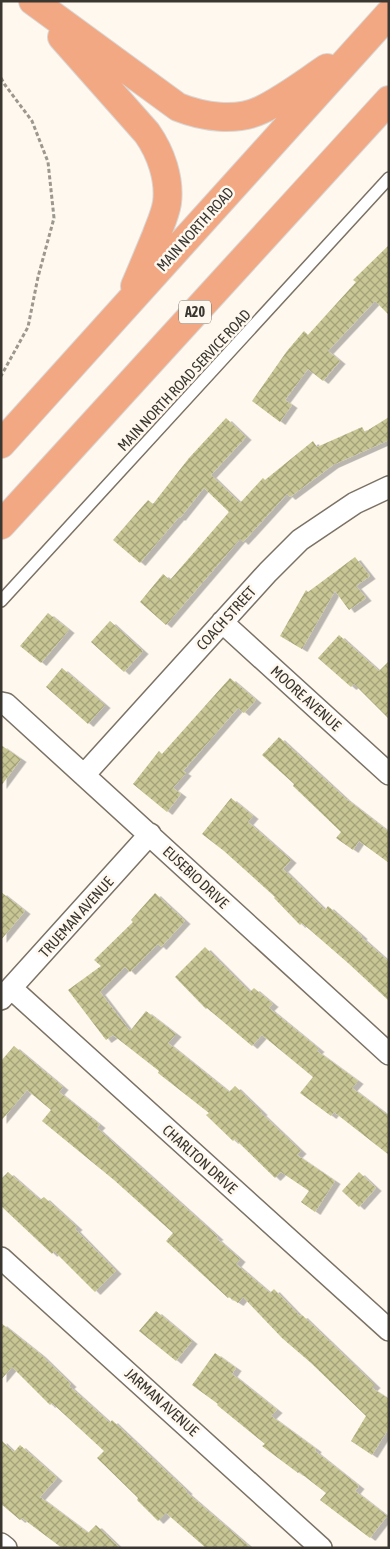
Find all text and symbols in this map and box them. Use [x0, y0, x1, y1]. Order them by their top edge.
street label: MAIN NORTH ROAD [153, 184, 237, 274]
road number: A20 [179, 300, 211, 324]
street label: MAIN NORTH ROAD SERVICE ROAD [114, 306, 254, 454]
street label: COACH STREET [193, 582, 259, 653]
street label: MOORE AVENUE [267, 662, 345, 734]
street label: EUSEBIO DRIVE [160, 842, 233, 912]
street label: TRUEMAN AVENUE [35, 873, 117, 961]
street label: CHARLTON DRIVE [159, 1121, 241, 1197]
street label: JARMAN AVENUE [122, 1365, 203, 1440]

